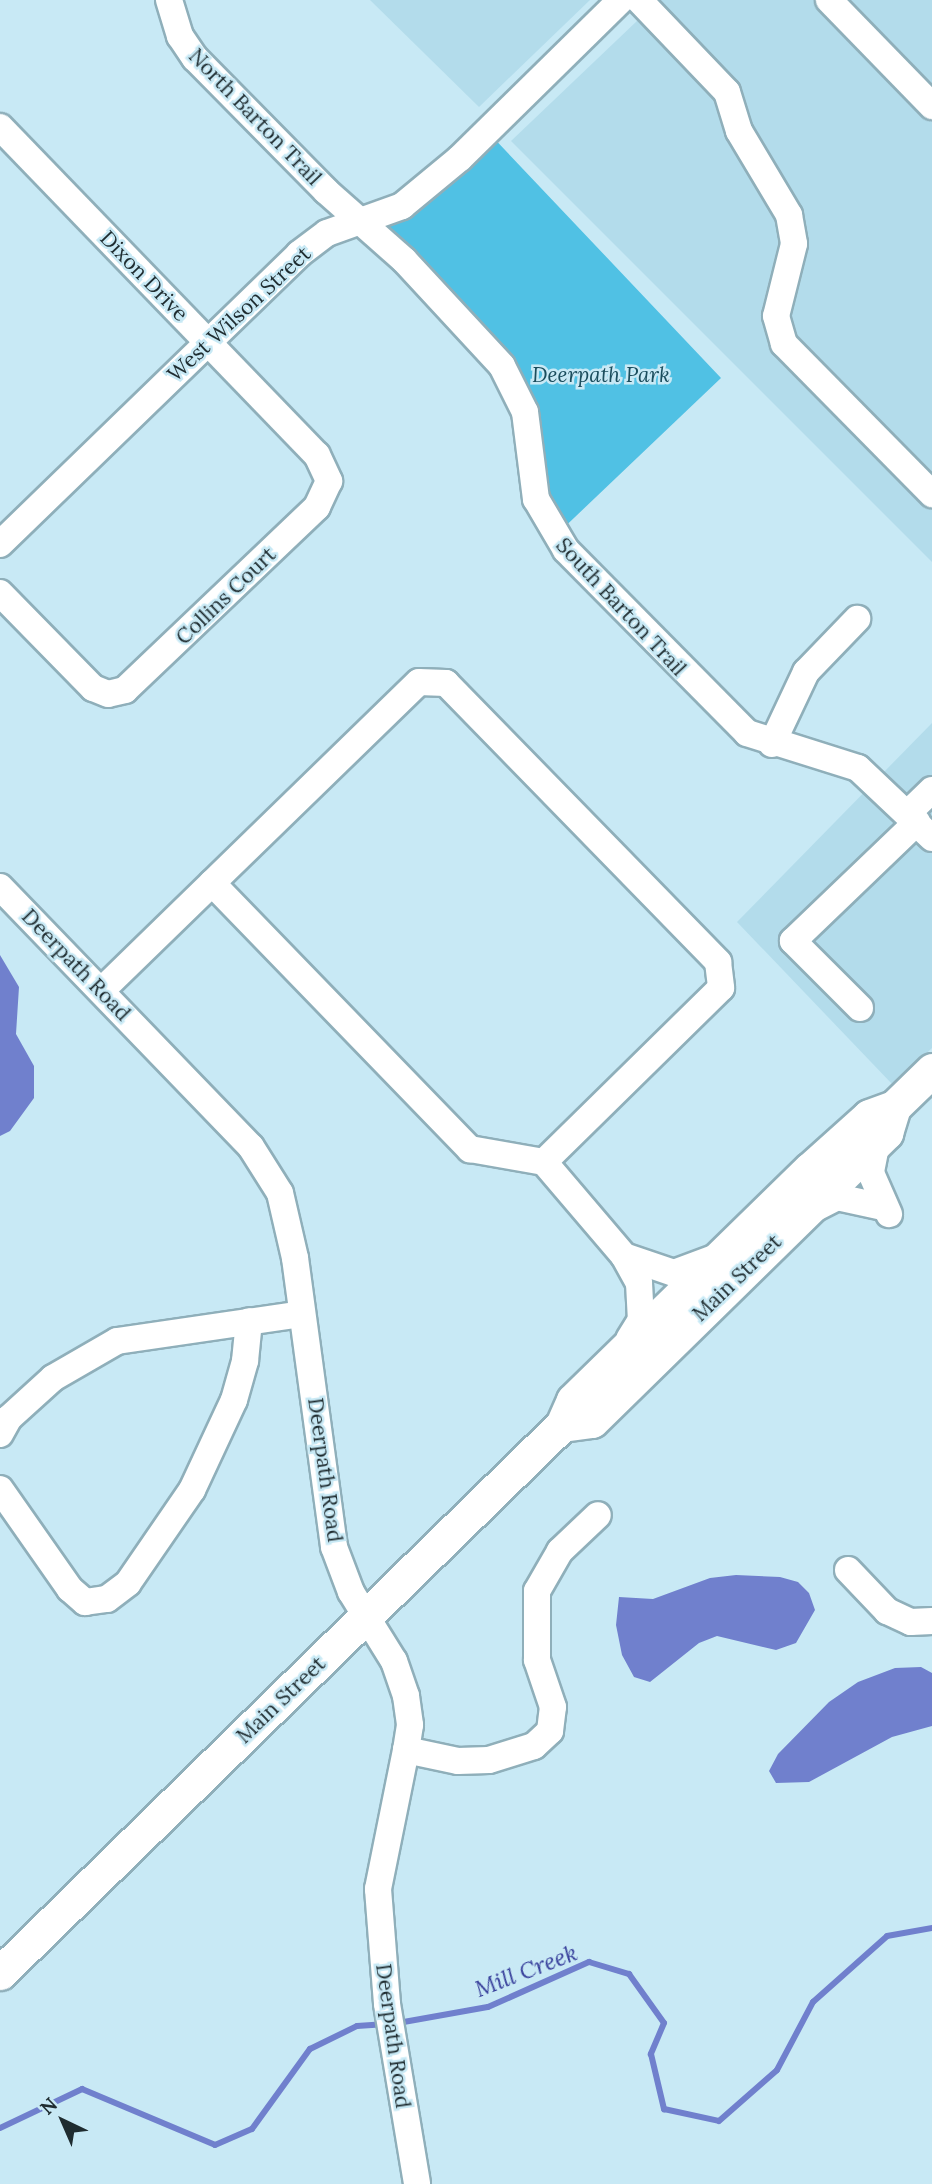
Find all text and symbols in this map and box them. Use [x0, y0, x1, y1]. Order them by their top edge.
street label: North Barton Trail [183, 44, 327, 190]
street label: Dixon Drive [95, 226, 193, 326]
street label: West Wilson Street [162, 241, 316, 387]
park label: Deerpath Park [532, 362, 670, 388]
street label: South Barton Trail [551, 533, 691, 681]
street label: Collins Court [171, 542, 281, 650]
street label: Deerpath Road [16, 904, 136, 1026]
street label: Main Street [687, 1229, 787, 1327]
street label: Deerpath Road [302, 1396, 348, 1544]
street label: Main Street [231, 1651, 331, 1749]
water label: Mill Creek [471, 1939, 581, 2003]
street label: Deerpath Road [370, 1962, 416, 2110]
north arrow [28, 2086, 98, 2156]
text: N [35, 2092, 62, 2120]

